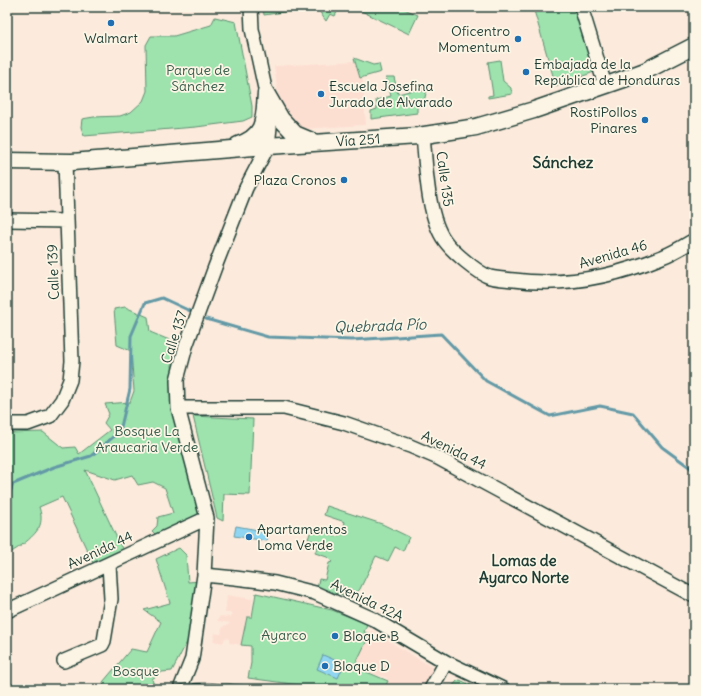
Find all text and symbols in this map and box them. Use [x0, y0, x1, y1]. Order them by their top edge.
marker: Walmart [106, 18, 116, 28]
place label: Oficentro Momentum [438, 22, 510, 56]
place label: Walmart [84, 29, 138, 47]
marker: Oficentro Momentum [513, 34, 523, 44]
place label: Embajada de la República de Honduras [534, 55, 680, 89]
park label: Parque de Sánchez [166, 61, 230, 95]
marker: Embajada de la República de Honduras [521, 67, 531, 77]
place label: Escuela Josefina Jurado de Alvarado [329, 77, 453, 111]
marker: Escuela Josefina Jurado de Alvarado [316, 89, 326, 99]
place label: RostiPollos Pinares [570, 103, 637, 137]
marker: RostiPollos Pinares [640, 115, 650, 125]
street label: Vía 251 [335, 129, 381, 151]
street label: Calle 135 [432, 150, 458, 208]
district label: Sánchez [533, 152, 594, 172]
place label: Plaza Cronos [254, 171, 336, 189]
marker: Plaza Cronos [339, 175, 349, 185]
street label: Avenida 46 [577, 236, 649, 272]
street label: Calle 139 [43, 244, 63, 300]
street label: Calle 137 [157, 308, 191, 366]
water label: Quebrada Pío [333, 314, 428, 337]
park label: Bosque La Araucaria Verde [96, 422, 198, 456]
street label: Avenida 44 [418, 427, 490, 473]
place label: Apartamentos Loma Verde [257, 520, 347, 554]
street label: Avenida 44 [64, 527, 136, 573]
marker: Apartamentos Loma Verde [244, 532, 254, 542]
district label: Lomas de Ayarco Norte [479, 551, 569, 588]
street label: Avenida 42A [328, 575, 406, 625]
park label: Ayarco [261, 626, 307, 644]
place label: Bloque B [343, 627, 399, 645]
marker: Bloque B [330, 631, 340, 641]
place label: Bloque D [333, 657, 390, 675]
marker: Bloque D [320, 661, 330, 671]
park label: Bosque [113, 662, 159, 680]

